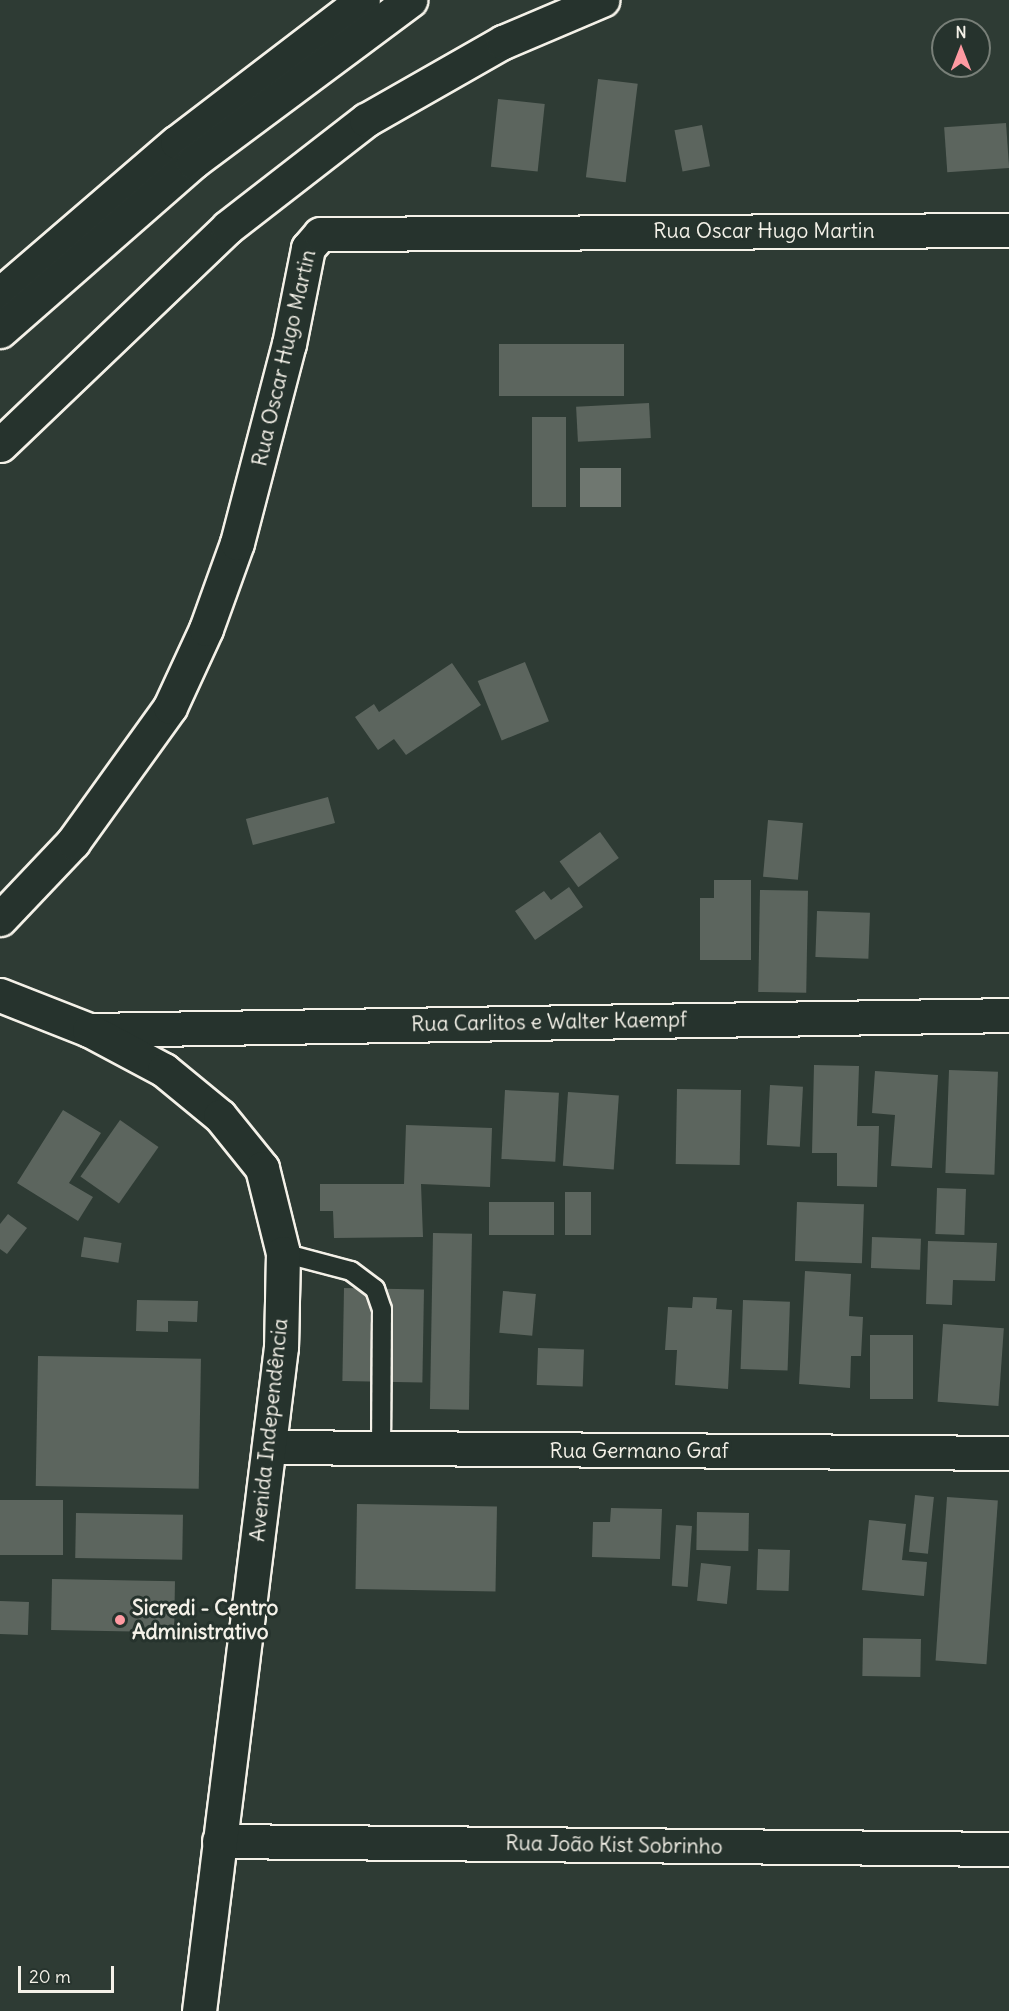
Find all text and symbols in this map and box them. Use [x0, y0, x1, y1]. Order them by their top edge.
north arrow [931, 18, 991, 78]
text: N [955, 22, 967, 42]
street label: Rua Oscar Hugo Martin [653, 218, 875, 244]
street label: Rua Oscar Hugo Martin [247, 247, 321, 469]
street label: Rua Carlitos e Walter Kaempf [411, 1007, 687, 1037]
street label: Avenida Independência [245, 1317, 293, 1543]
street label: Rua Germano Graf [549, 1438, 729, 1464]
place label: Sicredi - Centro Administrativo [132, 1595, 278, 1645]
marker: Sicredi - Centro Administrativo [113, 1613, 127, 1627]
street label: Rua João Kist Sobrinho [505, 1831, 723, 1859]
scale bar [21, 1954, 117, 1992]
text: 20 m [29, 1965, 71, 1988]

